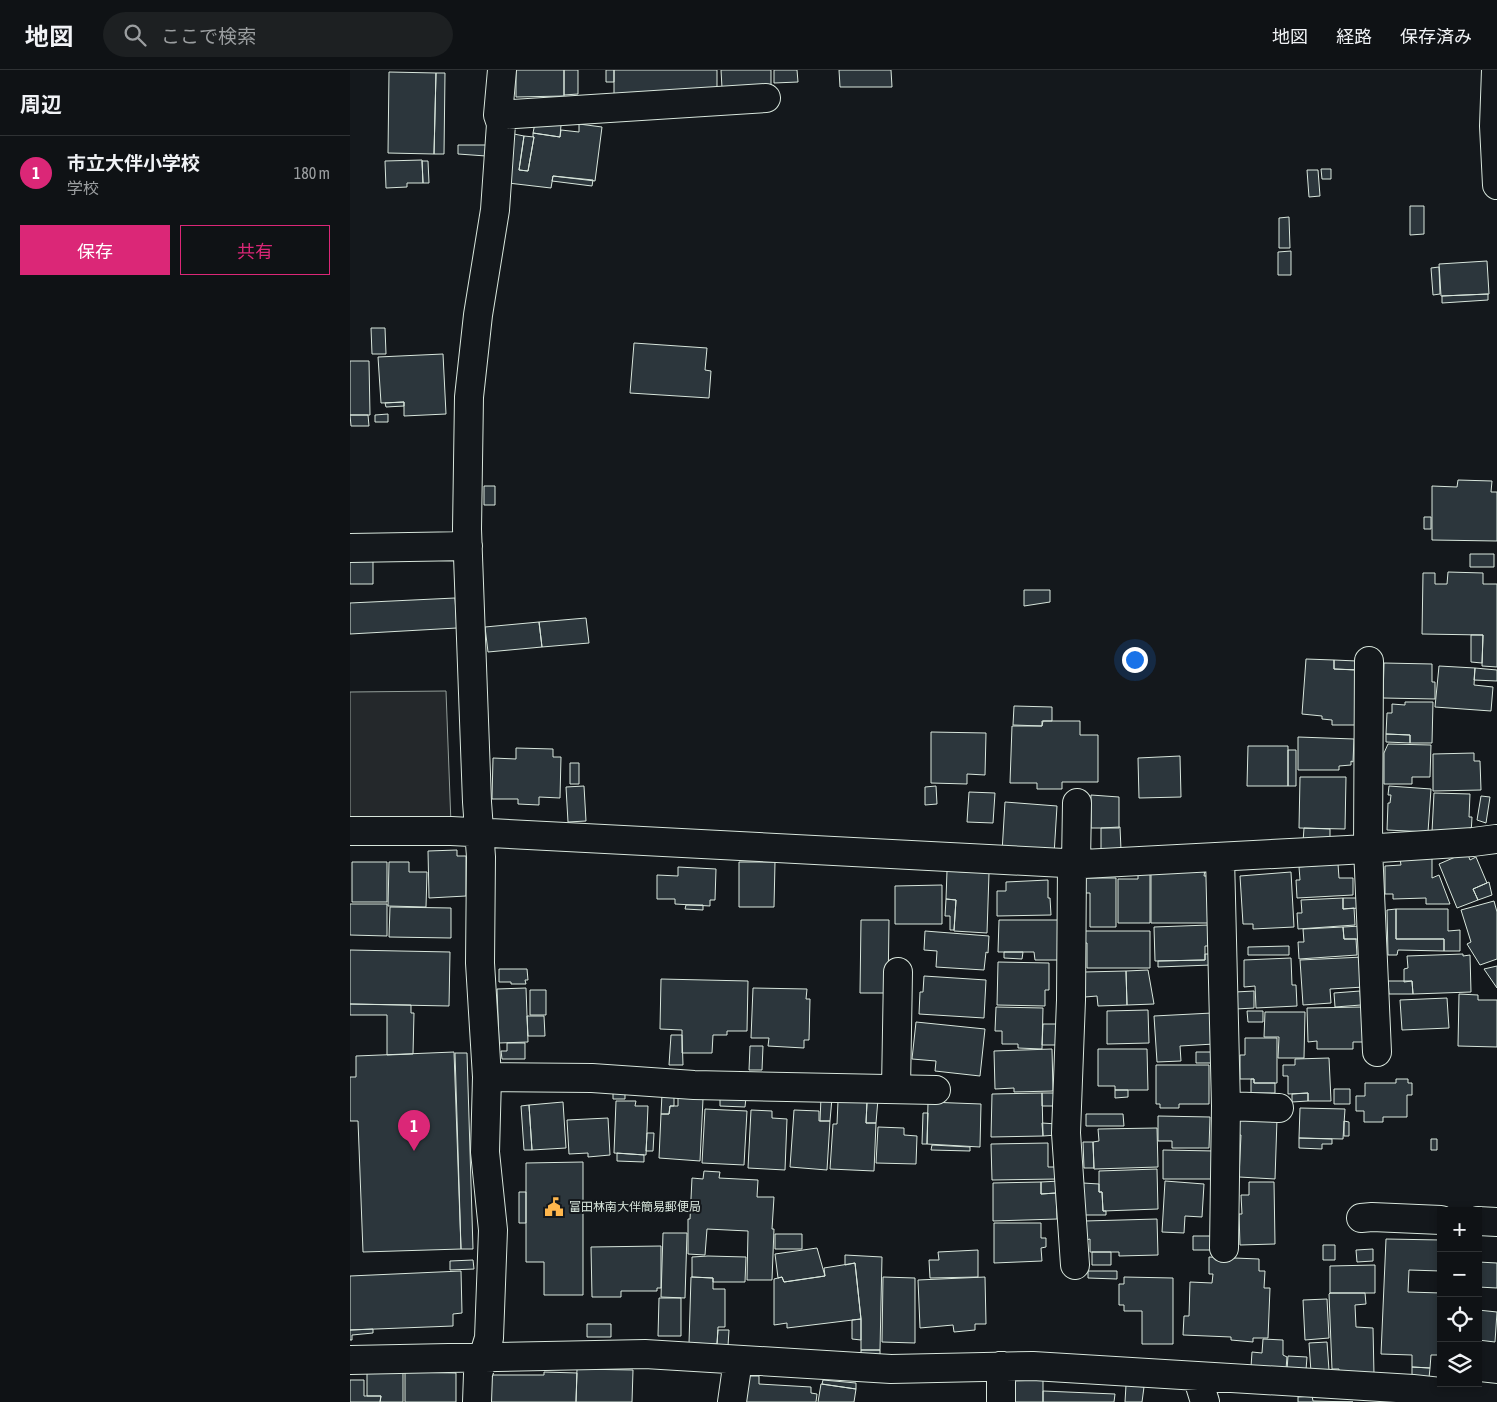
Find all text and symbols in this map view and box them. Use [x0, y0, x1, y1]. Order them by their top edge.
search box [103, 12, 453, 57]
icon: search [121, 21, 149, 49]
text: 地図 [25, 23, 73, 50]
text: ここで検索 [161, 25, 256, 47]
text: 地図 [1272, 26, 1308, 47]
text: 経路 [1336, 26, 1372, 47]
text: 保存済み [1400, 26, 1472, 47]
text: 周辺 [20, 92, 62, 116]
text: 市立大伴小学校 [67, 152, 200, 174]
text: 1 [32, 164, 40, 182]
text: 180 m [294, 164, 330, 182]
text: 学校 [67, 179, 99, 197]
button: 保存 [20, 225, 170, 275]
button: 共有 [180, 225, 330, 275]
your location [1122, 647, 1148, 673]
pin: 1 [398, 1110, 430, 1151]
public building icon: 富田林南大伴簡易郵便局 [543, 1196, 565, 1218]
place label: 富田林南大伴簡易郵便局 [569, 1200, 701, 1214]
map controls [1437, 1207, 1482, 1387]
button: + [1437, 1207, 1482, 1252]
button: − [1437, 1252, 1482, 1297]
button: locate [1437, 1297, 1482, 1342]
button: layers [1437, 1342, 1482, 1387]

